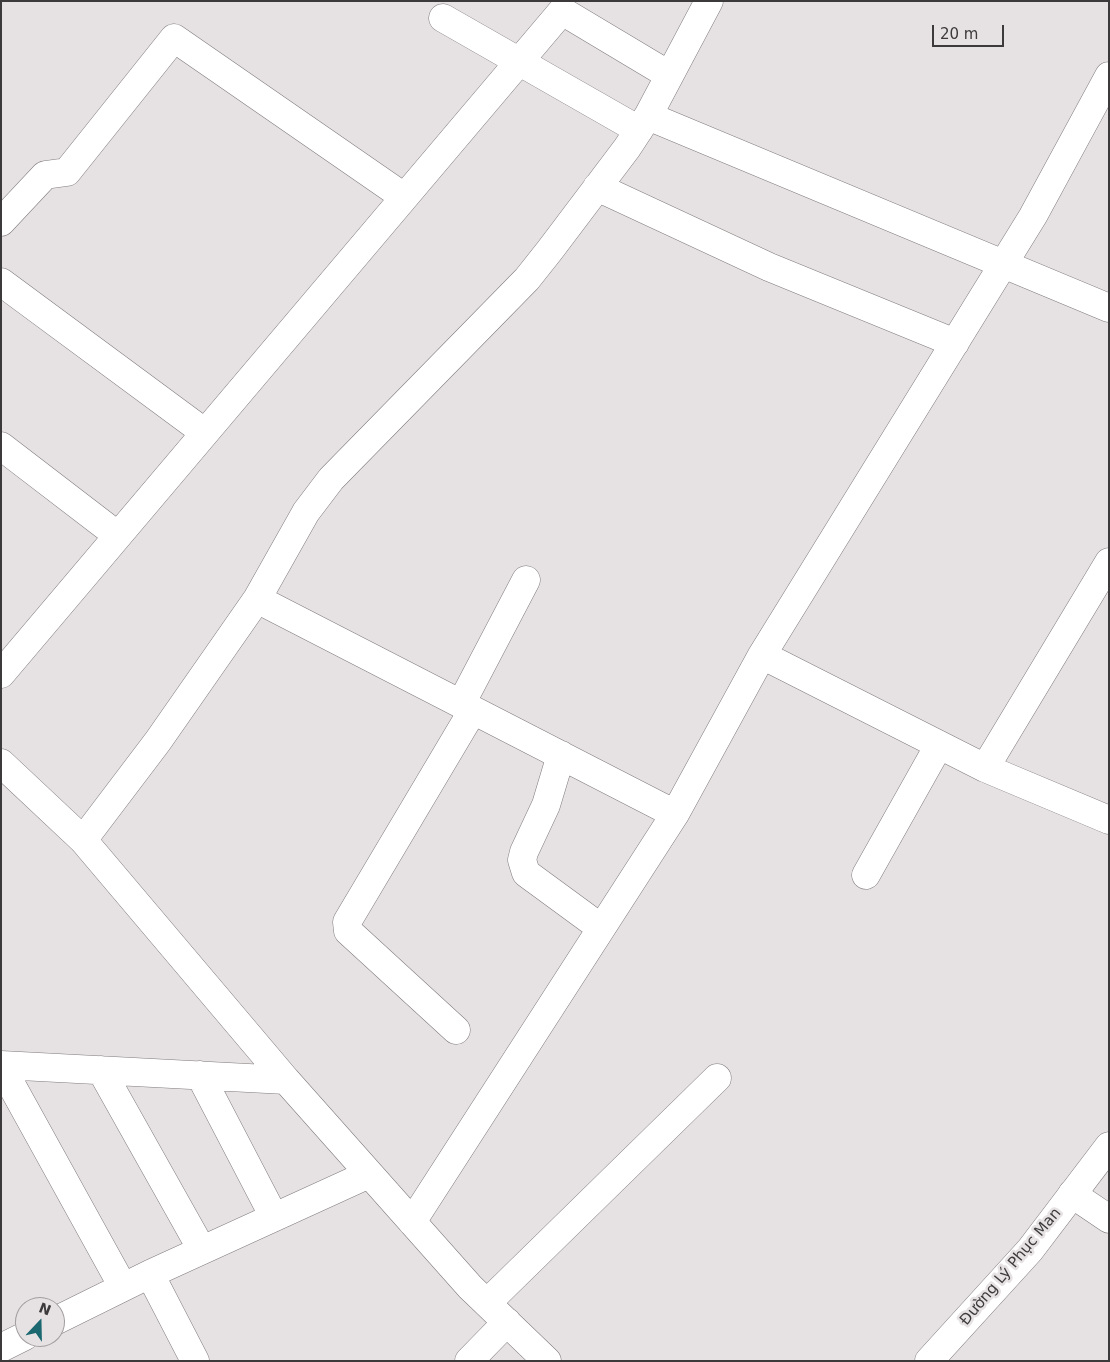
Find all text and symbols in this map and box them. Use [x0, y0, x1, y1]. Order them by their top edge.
scale bar [935, 15, 1008, 47]
text: 20 m [940, 25, 978, 43]
street label: Đường Lý Phục Man [957, 1205, 1065, 1329]
north arrow [15, 1297, 65, 1347]
text: N [37, 1299, 53, 1318]

